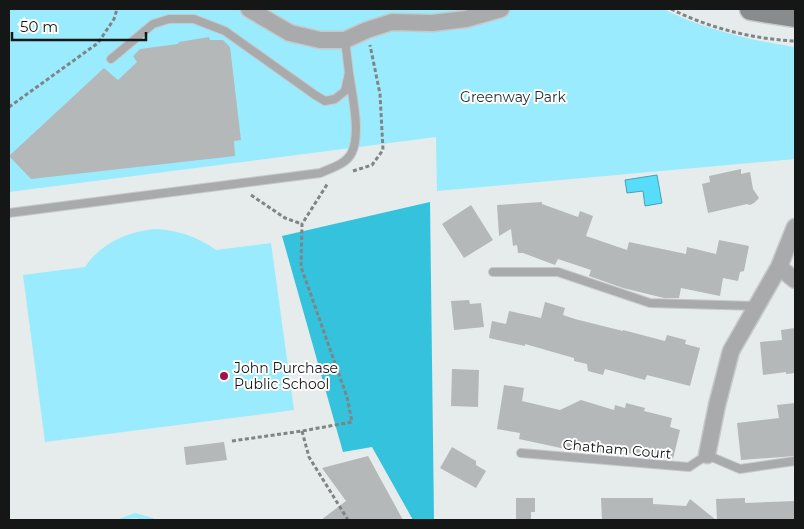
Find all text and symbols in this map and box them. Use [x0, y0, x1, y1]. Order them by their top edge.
scale bar [12, 10, 146, 42]
text: 50 m [20, 17, 58, 36]
park label: Greenway Park [460, 88, 566, 106]
place label: John Purchase Public School [233, 359, 338, 393]
marker: John Purchase Public School [218, 370, 230, 382]
street label: Chatham Court [562, 435, 672, 463]

